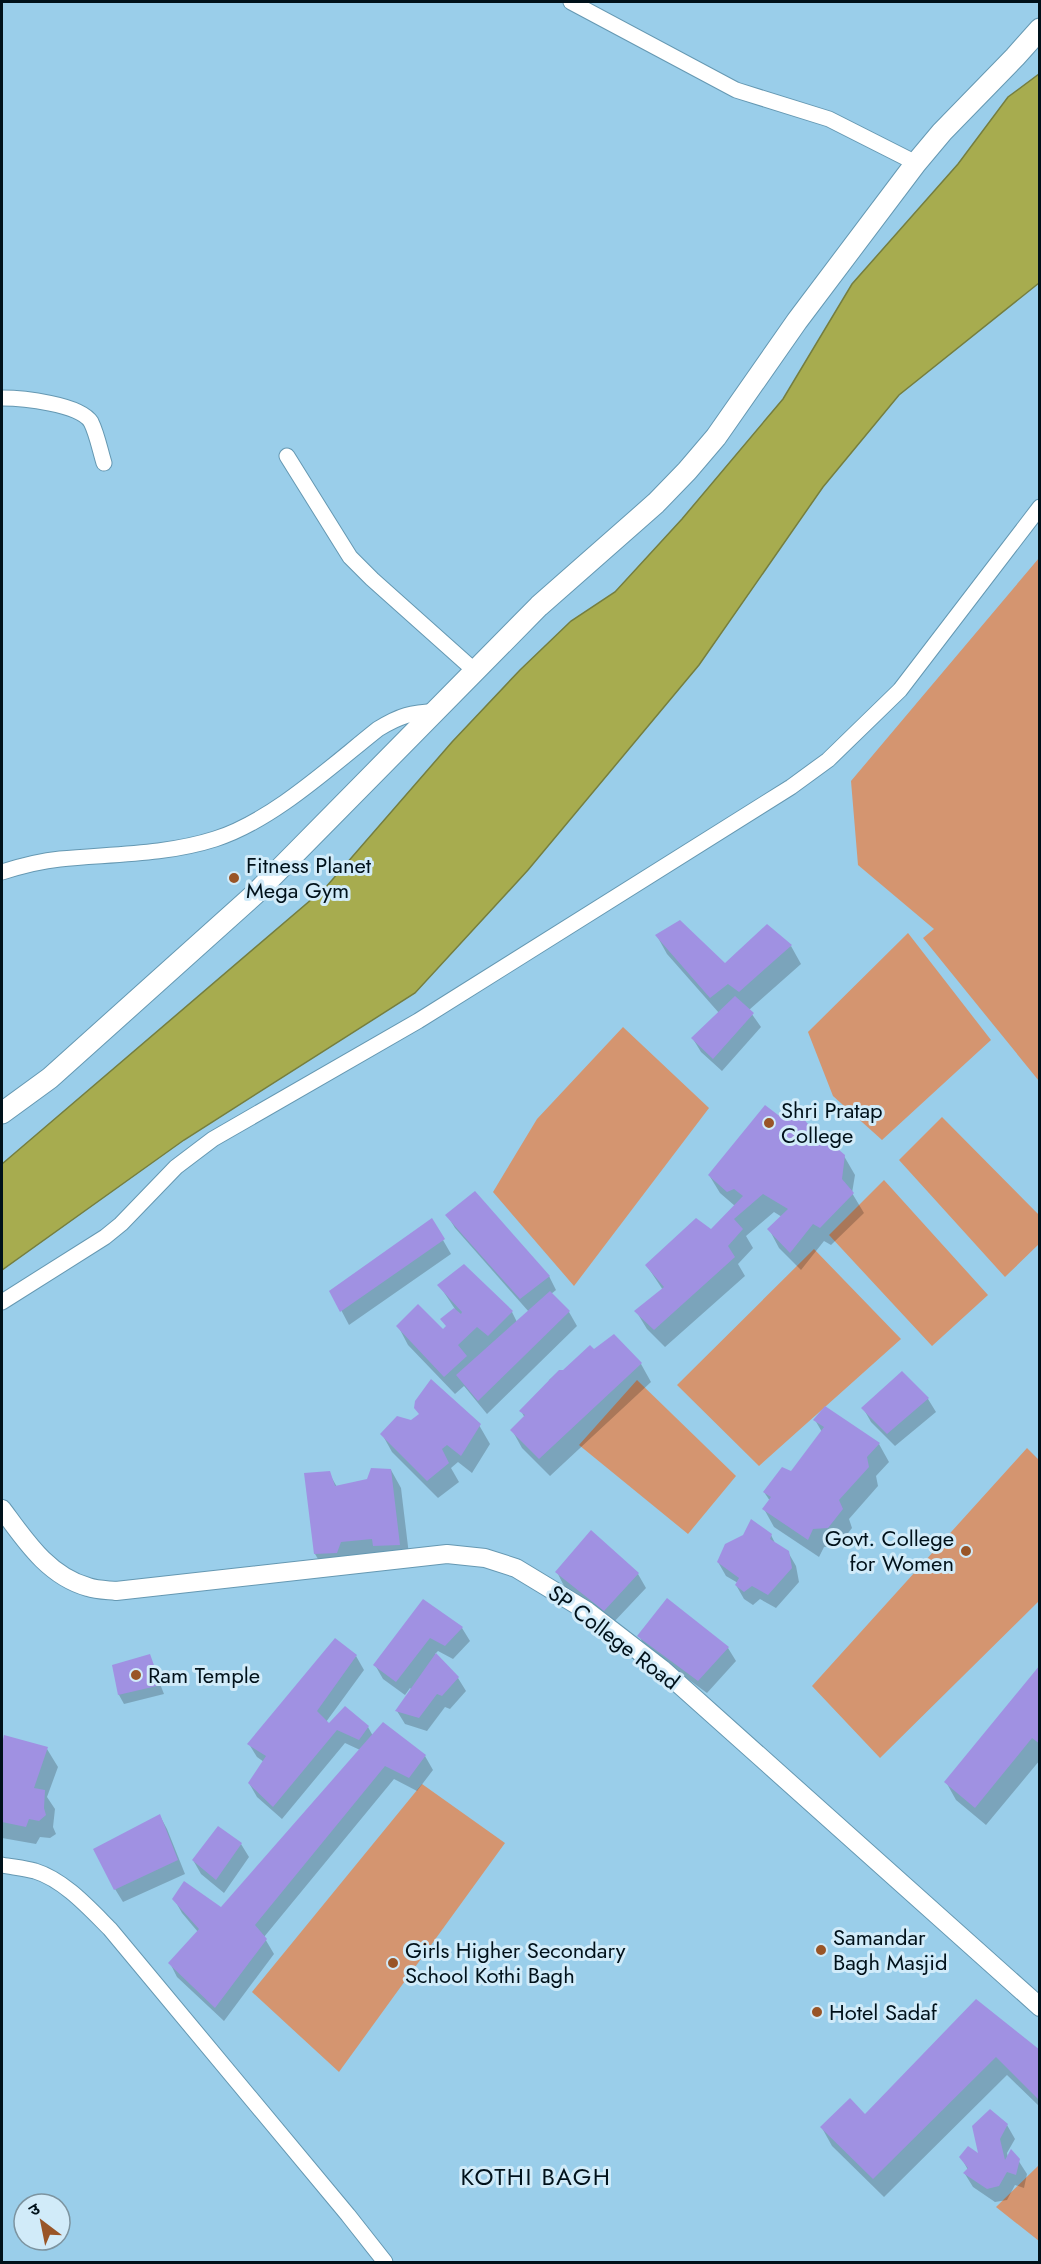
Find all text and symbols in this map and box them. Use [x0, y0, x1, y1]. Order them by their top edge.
place label: Fitness Planet Mega Gym [246, 849, 372, 906]
marker: Fitness Planet Mega Gym [227, 871, 241, 885]
place label: Shri Pratap College [781, 1094, 883, 1151]
marker: Shri Pratap College [762, 1116, 776, 1130]
place label: Govt. College for Women [825, 1522, 954, 1579]
marker: Govt. College for Women [959, 1544, 973, 1558]
street label: SP College Road [542, 1577, 686, 1697]
place label: Ram Temple [148, 1659, 260, 1691]
marker: Ram Temple [129, 1668, 143, 1682]
place label: Samandar Bagh Masjid [833, 1921, 948, 1978]
place label: Girls Higher Secondary School Kothi Bagh [405, 1934, 626, 1991]
marker: Samandar Bagh Masjid [814, 1943, 828, 1957]
marker: Girls Higher Secondary School Kothi Bagh [386, 1956, 400, 1970]
place label: Hotel Sadaf [829, 1996, 938, 2028]
marker: Hotel Sadaf [810, 2005, 824, 2019]
district label: KOTHI BAGH [461, 2159, 611, 2194]
north arrow [12, 2192, 72, 2252]
text: उ [24, 2197, 45, 2222]

